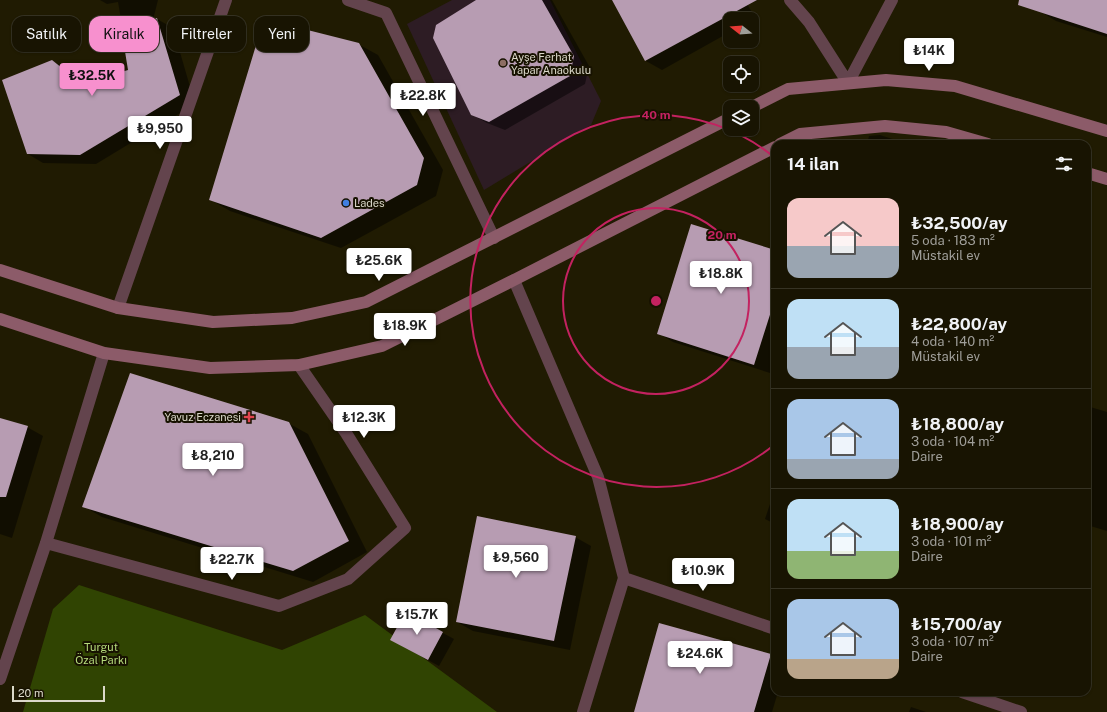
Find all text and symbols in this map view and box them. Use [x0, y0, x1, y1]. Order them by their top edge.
north arrow [723, 12, 759, 48]
map controls [723, 12, 759, 136]
chip: Satılık [12, 16, 81, 52]
chip: Kiralık [89, 16, 159, 52]
chip: Filtreler [167, 16, 246, 52]
chip: Yeni [254, 16, 309, 52]
pin: ₺14K [905, 38, 953, 72]
text: ₺14K [913, 43, 945, 58]
place label: Ayşe Ferhat Yapar Anaokulu [511, 51, 591, 76]
button: locate [723, 56, 759, 92]
marker: Ayşe Ferhat Yapar Anaokulu [498, 58, 508, 68]
pin: ₺32.5K [59, 63, 125, 97]
text: ₺32.5K [68, 68, 116, 83]
pin: ₺22.8K [390, 83, 456, 117]
text: ₺22.8K [400, 88, 446, 103]
button: layers [723, 100, 759, 136]
text: 40 m [641, 108, 671, 122]
pin: ₺9,950 [127, 116, 193, 150]
text: ₺9,950 [137, 121, 183, 136]
icon: filters [1053, 153, 1075, 175]
text: 14 ilan [787, 154, 839, 174]
place label: Lades [354, 197, 385, 209]
marker: Lades [341, 198, 351, 208]
text: ₺32,500/ay [911, 213, 1008, 233]
icon: home [819, 214, 867, 262]
text: 20 m [708, 228, 737, 242]
text: 5 oda · 183 m² [911, 233, 995, 248]
pin: ₺25.6K [346, 248, 412, 282]
text: Müstakil ev [911, 248, 980, 263]
text: ₺25.6K [356, 253, 402, 268]
pin: ₺18.8K [688, 261, 754, 295]
text: ₺18.8K [699, 266, 743, 281]
centre of rings [649, 294, 663, 308]
pin: ₺18.9K [372, 313, 438, 347]
text: ₺22,800/ay [911, 314, 1007, 334]
icon: home [819, 315, 867, 363]
text: ₺18.9K [383, 318, 427, 333]
text: 4 oda · 140 m² [911, 334, 994, 349]
text: Müstakil ev [911, 349, 980, 364]
pin: ₺12.3K [331, 405, 397, 439]
text: ₺12.3K [342, 410, 386, 425]
place label: Yavuz Eczanesi [164, 411, 241, 423]
marker: Yavuz Eczanesi [244, 412, 254, 422]
text: ₺18,800/ay [911, 414, 1004, 434]
icon: home [819, 415, 867, 463]
text: 3 oda · 104 m² [911, 434, 994, 449]
pin: ₺8,210 [180, 443, 246, 477]
text: ₺8,210 [191, 448, 235, 463]
text: Daire [911, 449, 943, 464]
text: ₺18,900/ay [911, 514, 1004, 534]
icon: home [819, 515, 867, 563]
text: 3 oda · 101 m² [911, 534, 991, 549]
pin: ₺9,560 [483, 545, 549, 579]
pin: ₺22.7K [199, 547, 265, 581]
text: Daire [911, 549, 943, 564]
text: ₺9,560 [493, 550, 539, 565]
text: ₺22.7K [210, 552, 254, 567]
pin: ₺10.9K [670, 558, 736, 592]
text: ₺10.9K [681, 563, 725, 578]
pin: ₺15.7K [384, 602, 450, 636]
text: ₺15.7K [396, 607, 438, 622]
text: ₺15,700/ay [911, 614, 1002, 634]
icon: home [819, 615, 867, 663]
text: 3 oda · 107 m² [911, 634, 994, 649]
park label: Turgut Özal Parkı [75, 641, 127, 666]
pin: ₺24.6K [667, 641, 733, 675]
text: ₺24.6K [677, 646, 723, 661]
text: Daire [911, 649, 943, 664]
scale bar [12, 684, 105, 703]
text: 20 m [18, 687, 43, 699]

